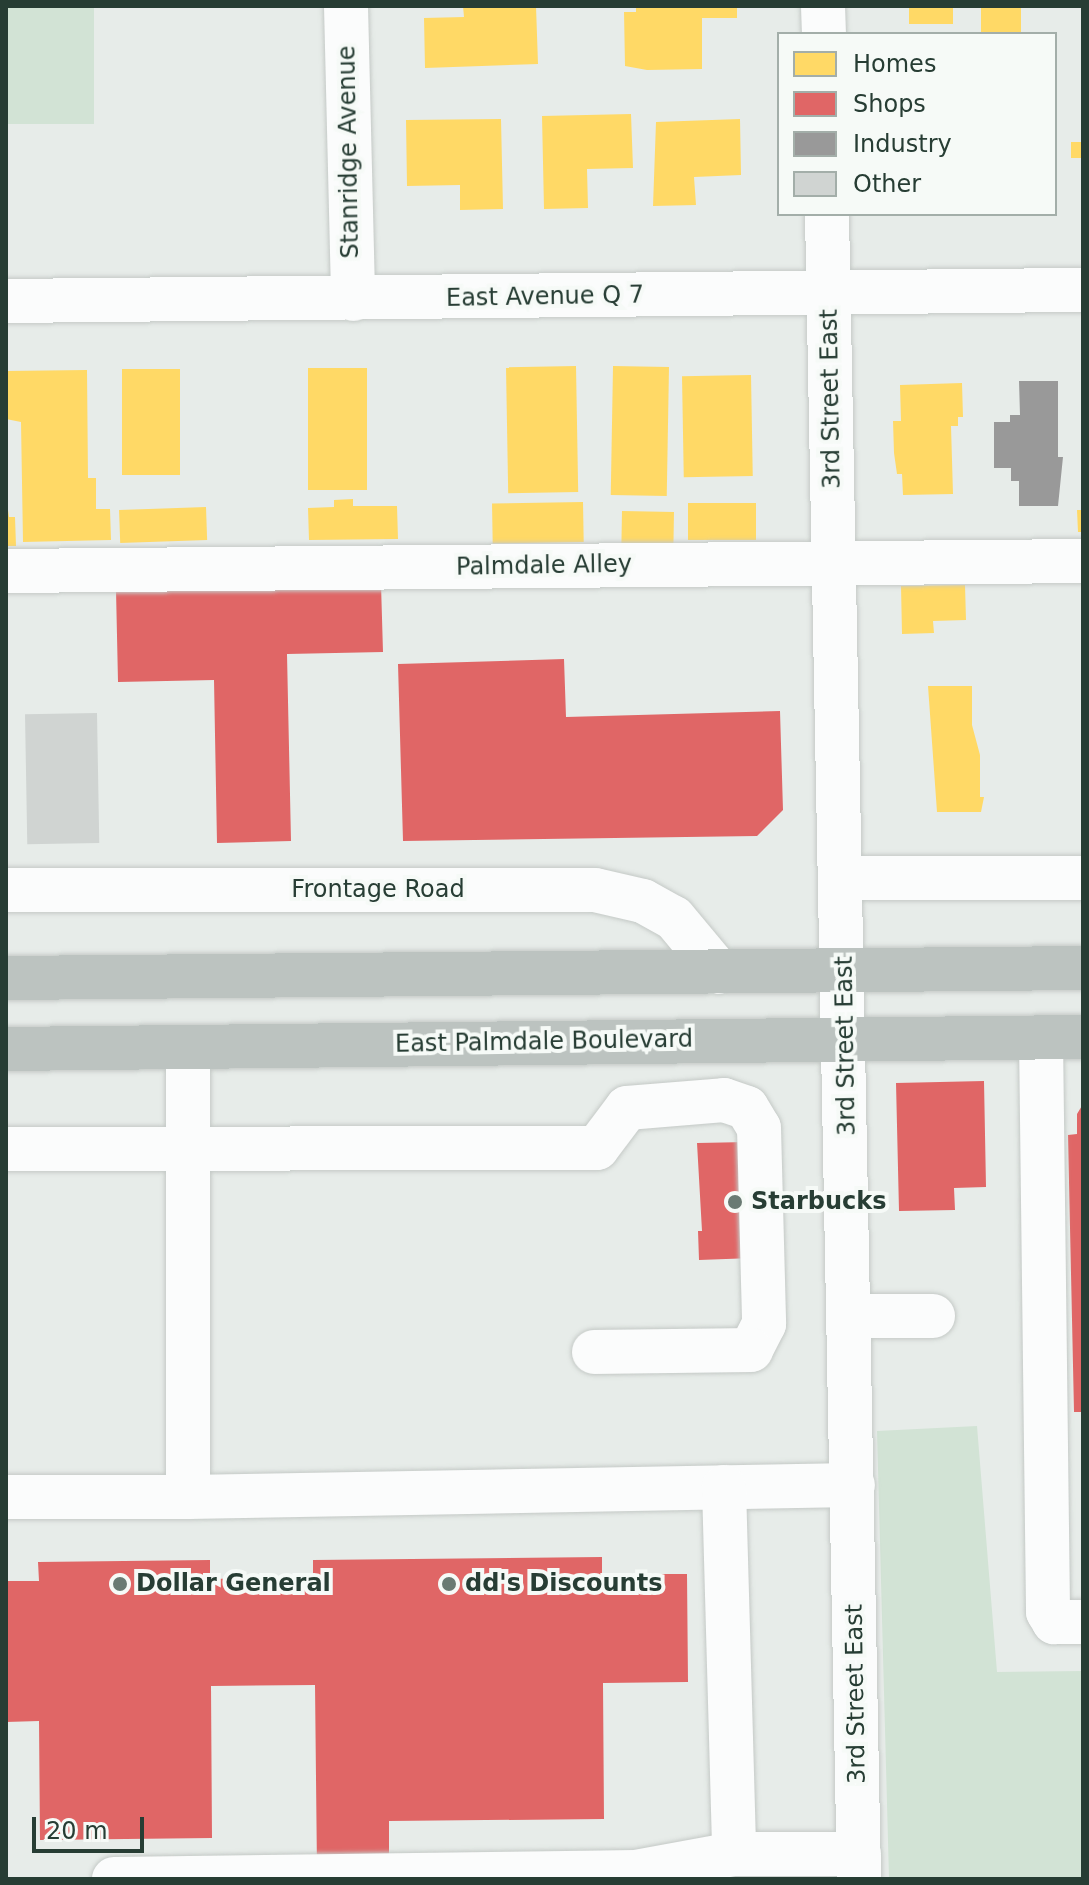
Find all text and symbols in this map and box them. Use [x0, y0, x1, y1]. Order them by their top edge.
legend [777, 32, 1057, 216]
street label: Stanridge Avenue [333, 45, 365, 259]
text: Homes [853, 50, 936, 78]
text: Shops [853, 90, 926, 118]
text: Industry [853, 130, 952, 158]
text: Other [853, 170, 921, 198]
street label: East Avenue Q 7 [446, 281, 644, 313]
street label: 3rd Street East [815, 309, 847, 489]
street label: Palmdale Alley [456, 550, 632, 582]
street label: Frontage Road [291, 876, 465, 904]
street label: 3rd Street East [830, 956, 862, 1136]
street label: East Palmdale Boulevard [395, 1025, 693, 1059]
place label: Starbucks [751, 1188, 887, 1216]
marker: Starbucks [726, 1193, 744, 1211]
place label: Dollar General [136, 1570, 331, 1598]
place label: dd's Discounts [465, 1570, 662, 1598]
marker: Dollar General [111, 1575, 129, 1593]
marker: dd's Discounts [440, 1575, 458, 1593]
street label: 3rd Street East [840, 1604, 872, 1784]
scale bar [36, 1801, 148, 1851]
text: 20 m [46, 1817, 108, 1845]

